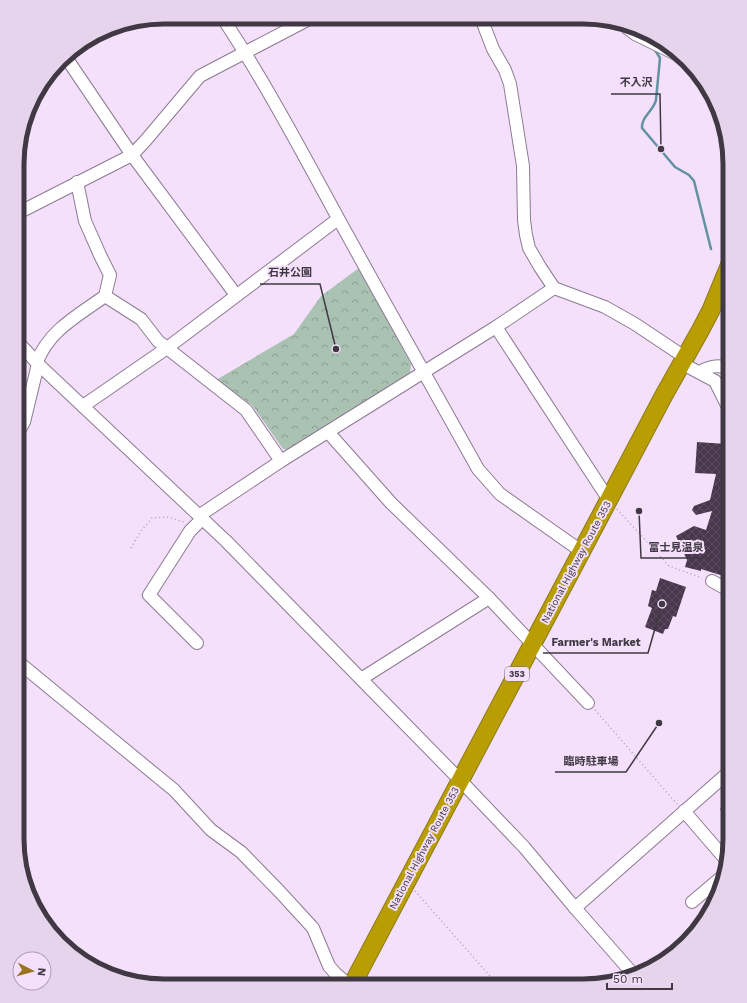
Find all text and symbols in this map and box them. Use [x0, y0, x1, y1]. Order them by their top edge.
callout: 不入沢 [611, 71, 660, 94]
text: 不入沢 [620, 76, 653, 89]
callout: 石井公園 [260, 261, 320, 284]
text: 石井公園 [268, 266, 312, 279]
street label: National Highway Route 353 [539, 499, 613, 625]
callout: 富士見温泉 [641, 535, 712, 558]
text: 富士見温泉 [649, 541, 704, 554]
callout: Farmer's Market [543, 630, 648, 653]
text: Farmer's Market [551, 636, 641, 649]
road number: 353 [505, 667, 529, 681]
callout: 臨時駐車場 [555, 749, 626, 772]
text: 臨時駐車場 [564, 755, 619, 768]
street label: National Highway Route 353 [387, 785, 461, 911]
north arrow [12, 951, 52, 991]
scale bar [607, 965, 672, 991]
text: N [35, 967, 48, 977]
text: 50 m [613, 972, 643, 986]

